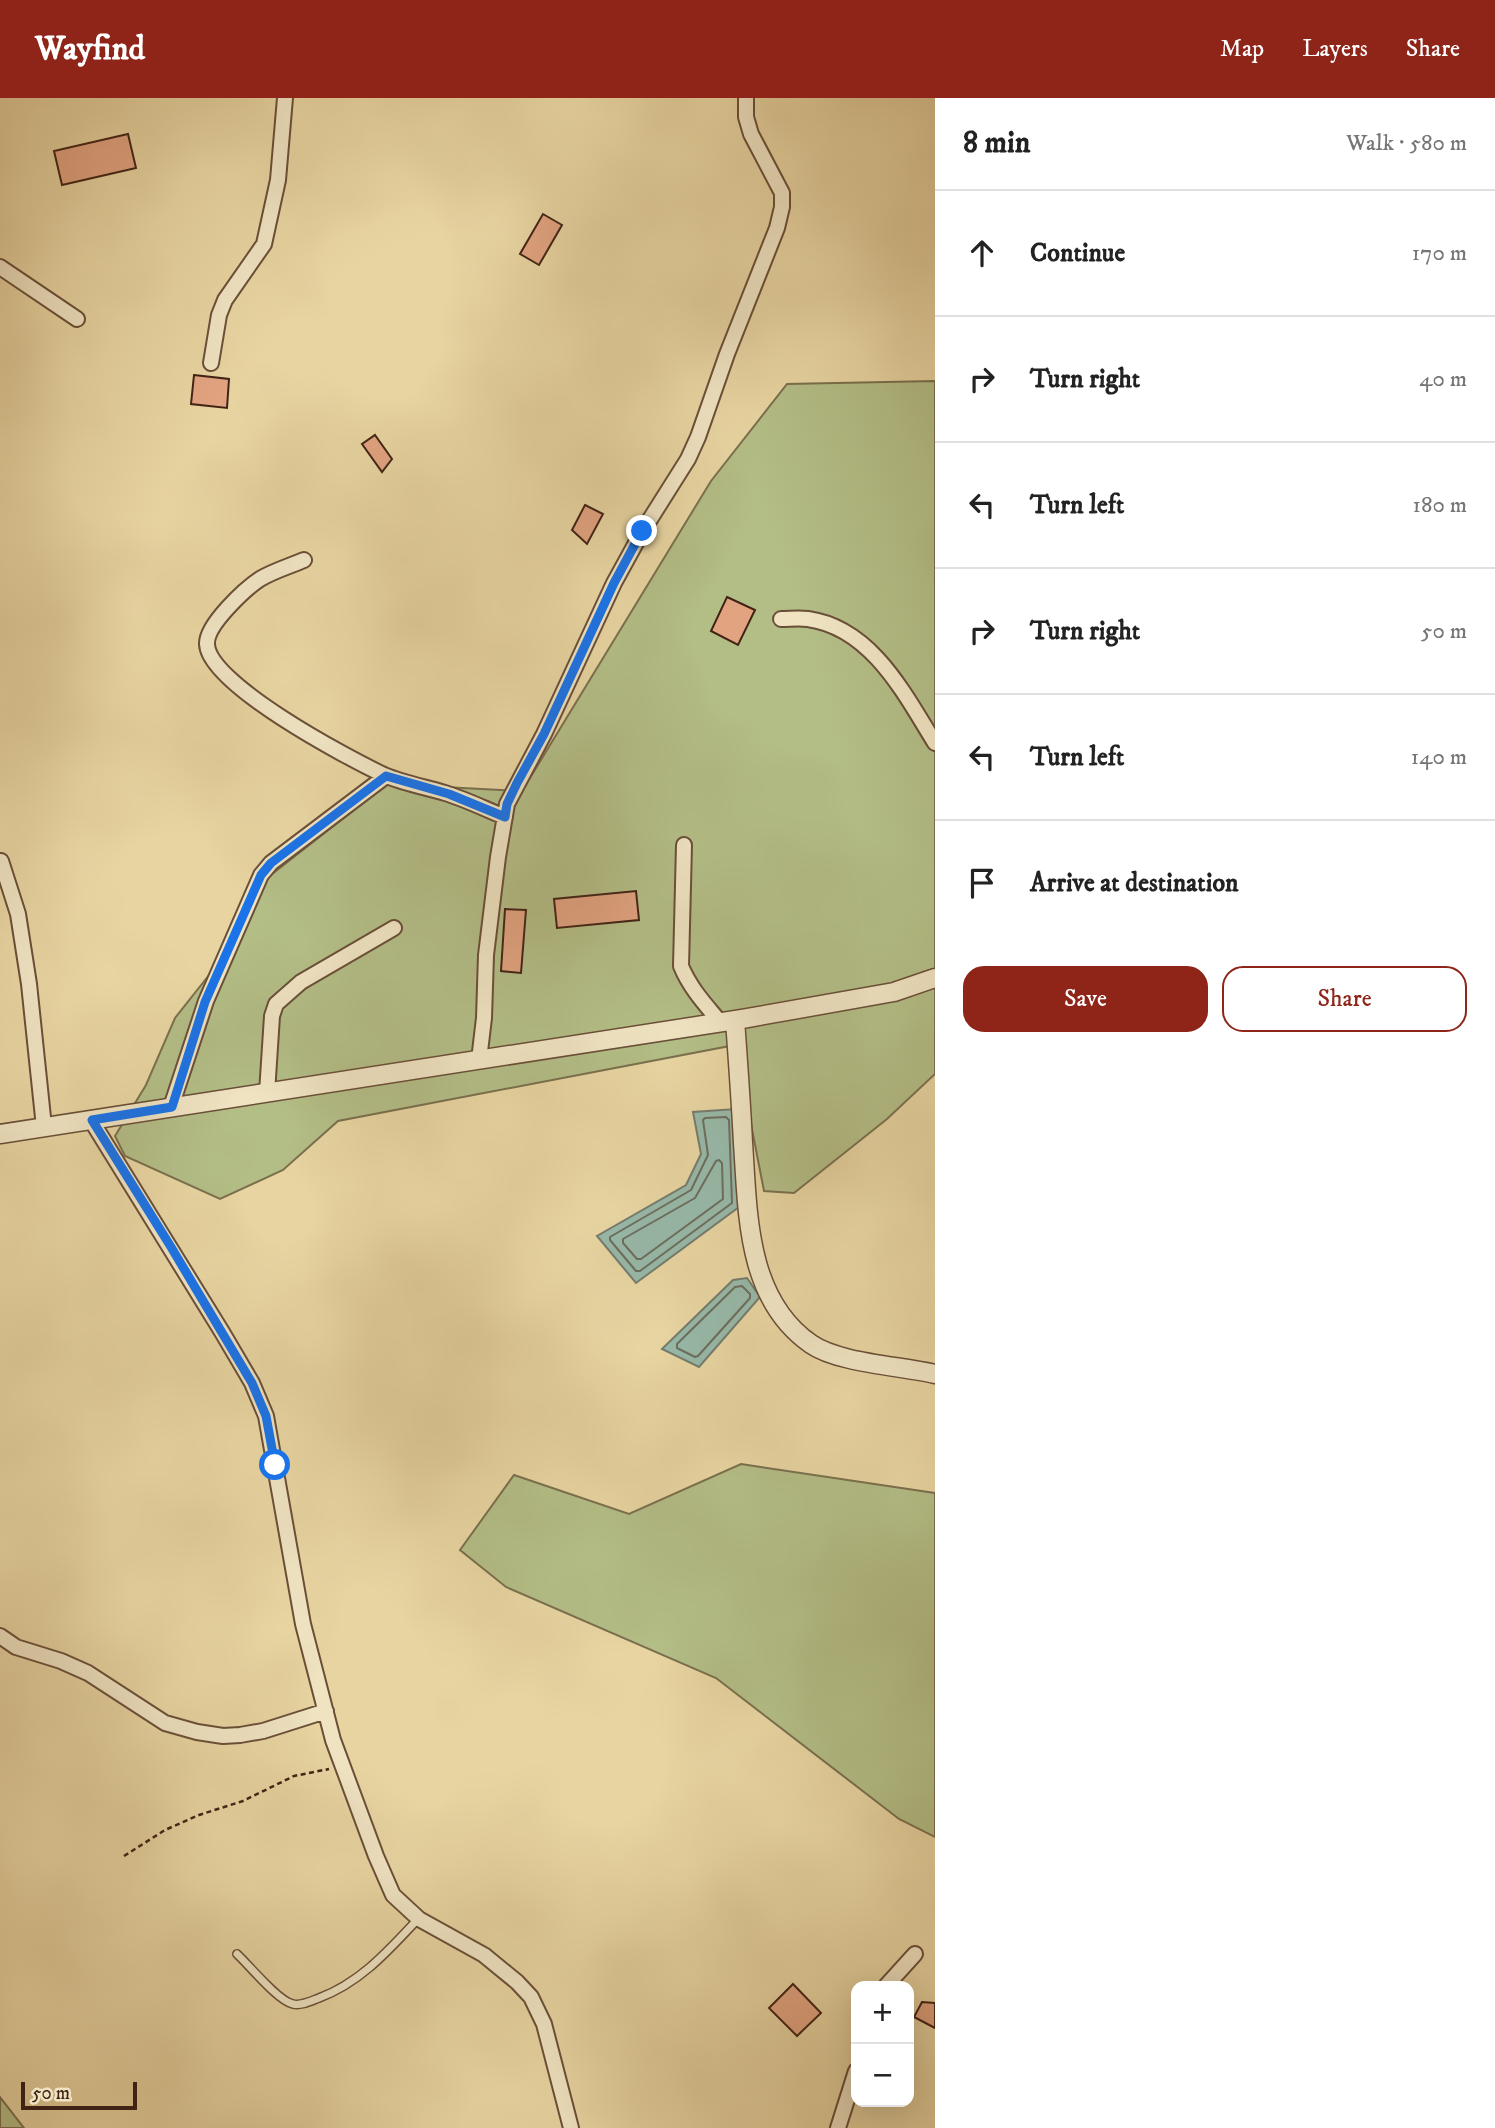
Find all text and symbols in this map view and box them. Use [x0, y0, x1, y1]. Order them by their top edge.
text: Wayfind [35, 29, 145, 70]
text: Map [1220, 34, 1264, 64]
text: Layers [1302, 34, 1368, 64]
text: Share [1406, 34, 1460, 64]
text: 8 min [963, 125, 1030, 162]
text: Walk · 580 m [1346, 129, 1467, 158]
icon: ahead [963, 234, 1001, 272]
text: Continue [1030, 237, 1125, 270]
text: 170 m [1412, 239, 1467, 268]
icon: right [963, 360, 1001, 398]
text: Turn right [1030, 363, 1140, 396]
text: 40 m [1419, 365, 1467, 394]
icon: left [963, 486, 1001, 524]
text: Turn left [1030, 489, 1124, 522]
text: 180 m [1412, 491, 1467, 520]
route end [626, 515, 657, 546]
icon: right [963, 612, 1001, 650]
text: Turn right [1030, 615, 1140, 648]
text: 50 m [1421, 617, 1467, 646]
icon: left [963, 738, 1001, 776]
text: Turn left [1030, 741, 1124, 774]
text: 140 m [1411, 743, 1467, 772]
icon: arrive [963, 864, 1001, 902]
text: Arrive at destination [1030, 867, 1239, 900]
button: Save [963, 966, 1208, 1032]
button: Share [1222, 966, 1467, 1032]
route start [259, 1449, 290, 1480]
map controls [851, 1981, 914, 2107]
button: + [851, 1981, 914, 2044]
button: − [851, 2044, 914, 2107]
scale bar [21, 2079, 136, 2111]
text: 50 m [32, 2082, 70, 2105]

